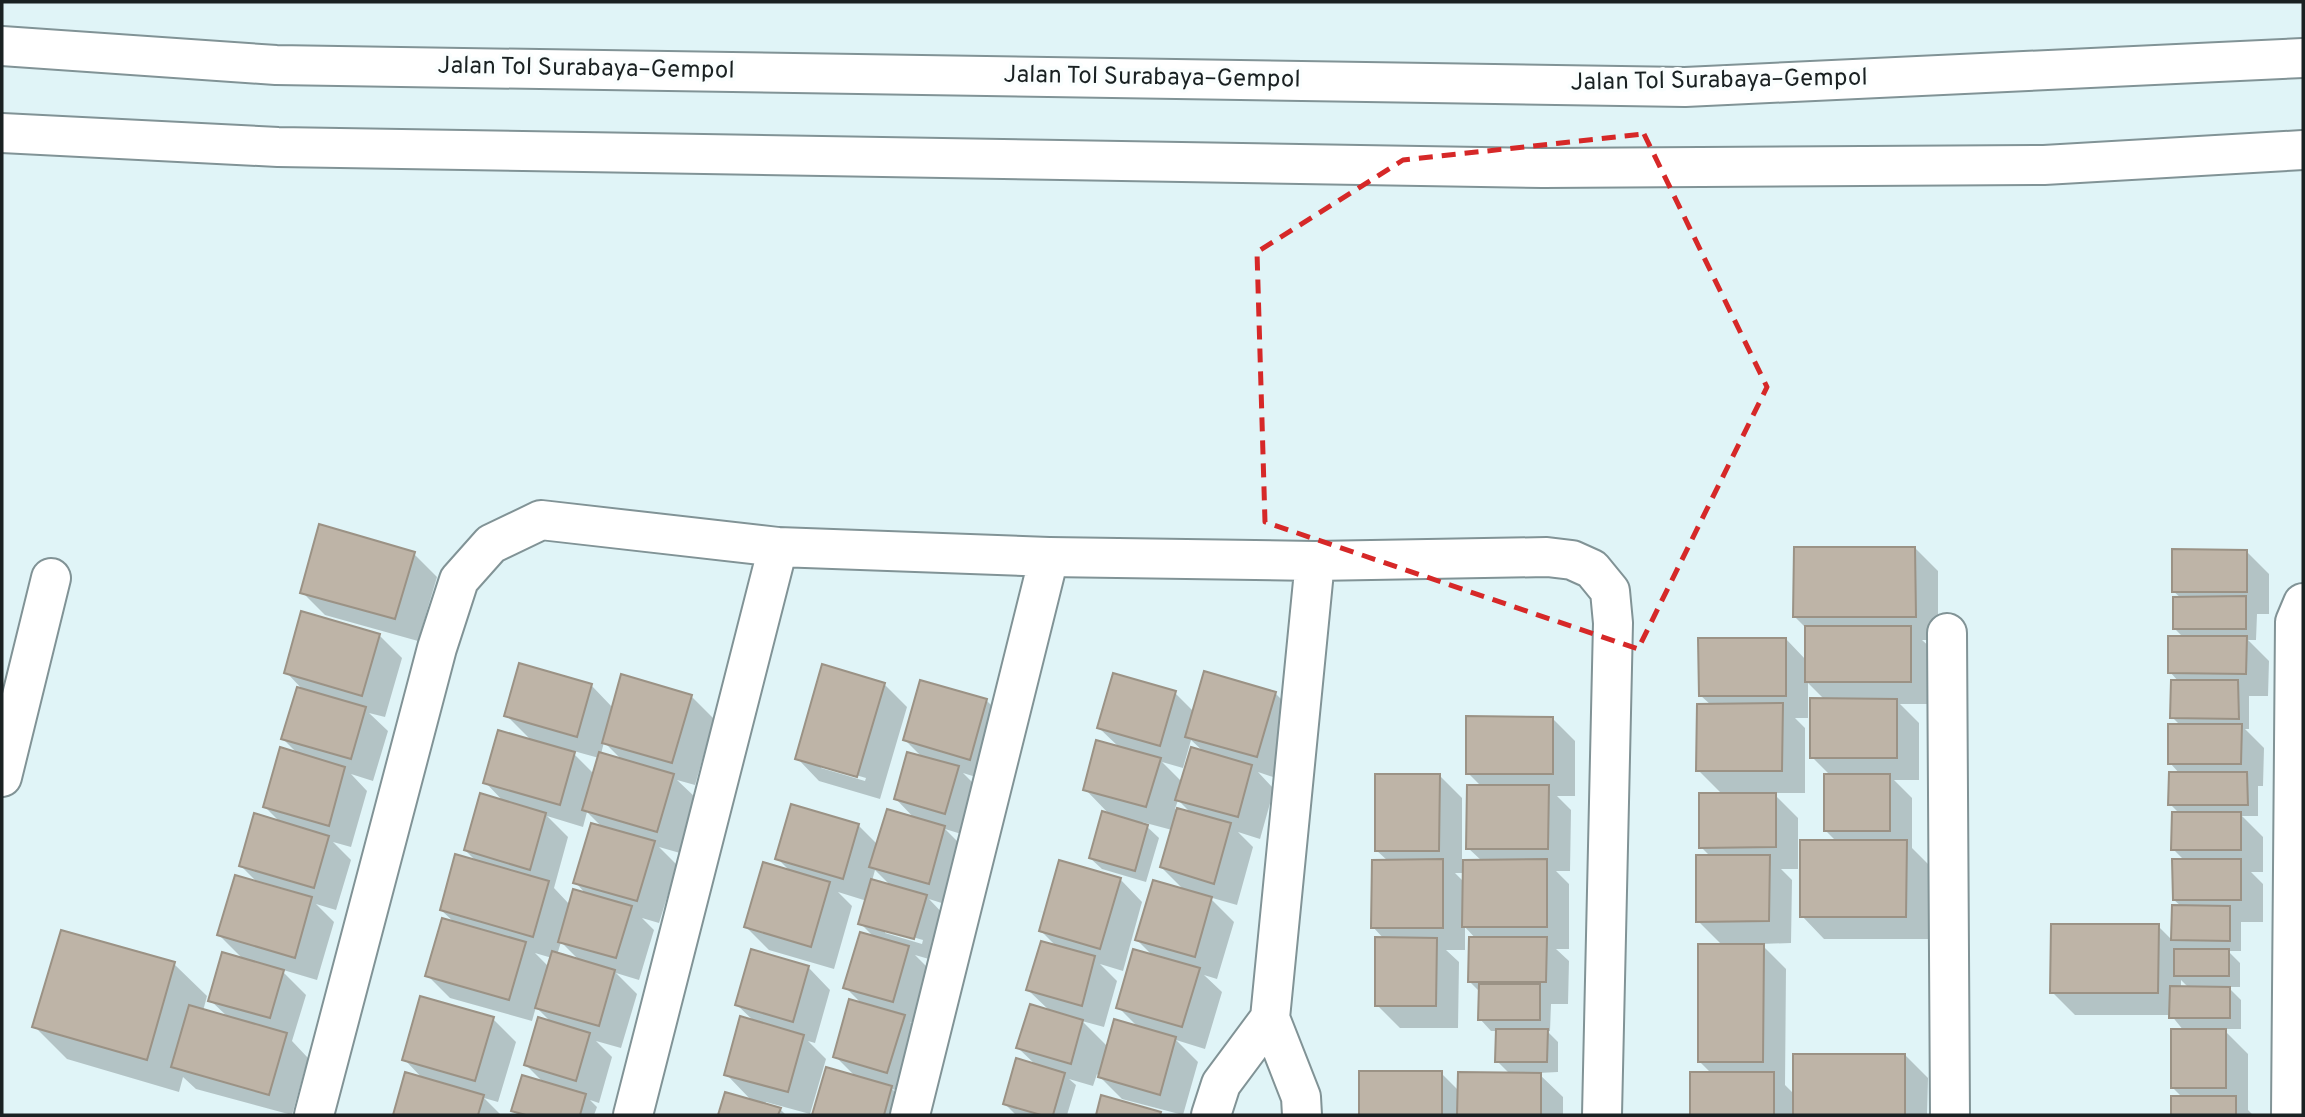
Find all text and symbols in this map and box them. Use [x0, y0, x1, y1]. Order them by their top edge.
street label: Jalan Tol Surabaya–Gempol [437, 51, 735, 87]
street label: Jalan Tol Surabaya–Gempol [1003, 60, 1301, 96]
street label: Jalan Tol Surabaya–Gempol [1570, 63, 1868, 99]

